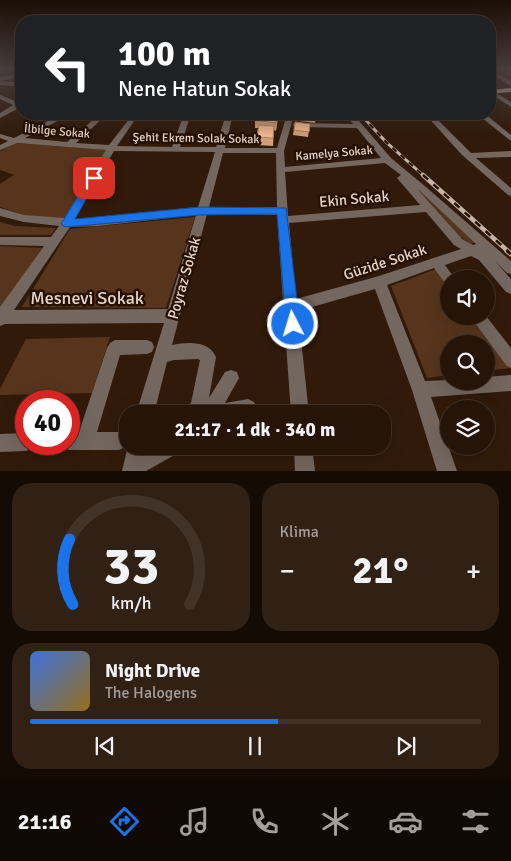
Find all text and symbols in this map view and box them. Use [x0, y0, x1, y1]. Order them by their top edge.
text: 100 m [118, 32, 211, 75]
icon: left [35, 35, 100, 100]
text: Nene Hatun Sokak [118, 75, 291, 102]
street label: İlbilge Sokak [23, 121, 91, 142]
street label: Şehit Ekrem Solak Sokak [133, 130, 259, 147]
street label: Kamelya Sokak [295, 143, 373, 164]
pin [73, 157, 115, 199]
icon: arrive [80, 164, 108, 192]
street label: Ekin Sokak [318, 187, 390, 211]
street label: Poyraz Sokak [164, 234, 204, 321]
street label: Güzide Sokak [341, 240, 429, 284]
map controls [440, 270, 495, 455]
button: sound [440, 270, 495, 325]
street label: Mesnevi Sokak [30, 287, 144, 309]
position arrow [266, 297, 318, 349]
button: search [440, 335, 495, 390]
speed limit sign: 40 [15, 390, 80, 455]
button: layers [440, 400, 495, 455]
text: 21:17 · 1 dk · 340 m [175, 418, 335, 442]
text: Klima [280, 522, 319, 542]
text: 33 [103, 534, 159, 598]
text: 21° [352, 547, 408, 594]
text: − [280, 554, 295, 588]
text: + [466, 554, 481, 588]
text: km/h [111, 592, 151, 614]
text: Night Drive [105, 659, 200, 683]
text: The Halogens [105, 683, 197, 703]
icon: previous [91, 732, 119, 760]
icon: pause [241, 732, 269, 760]
icon: next [392, 732, 420, 760]
icon: directions [107, 804, 142, 839]
icon: music [177, 804, 212, 839]
icon: phone [247, 804, 282, 839]
icon: climate [318, 804, 353, 839]
icon: car [388, 804, 423, 839]
icon: filters [458, 804, 493, 839]
text: 21:16 [18, 808, 72, 835]

